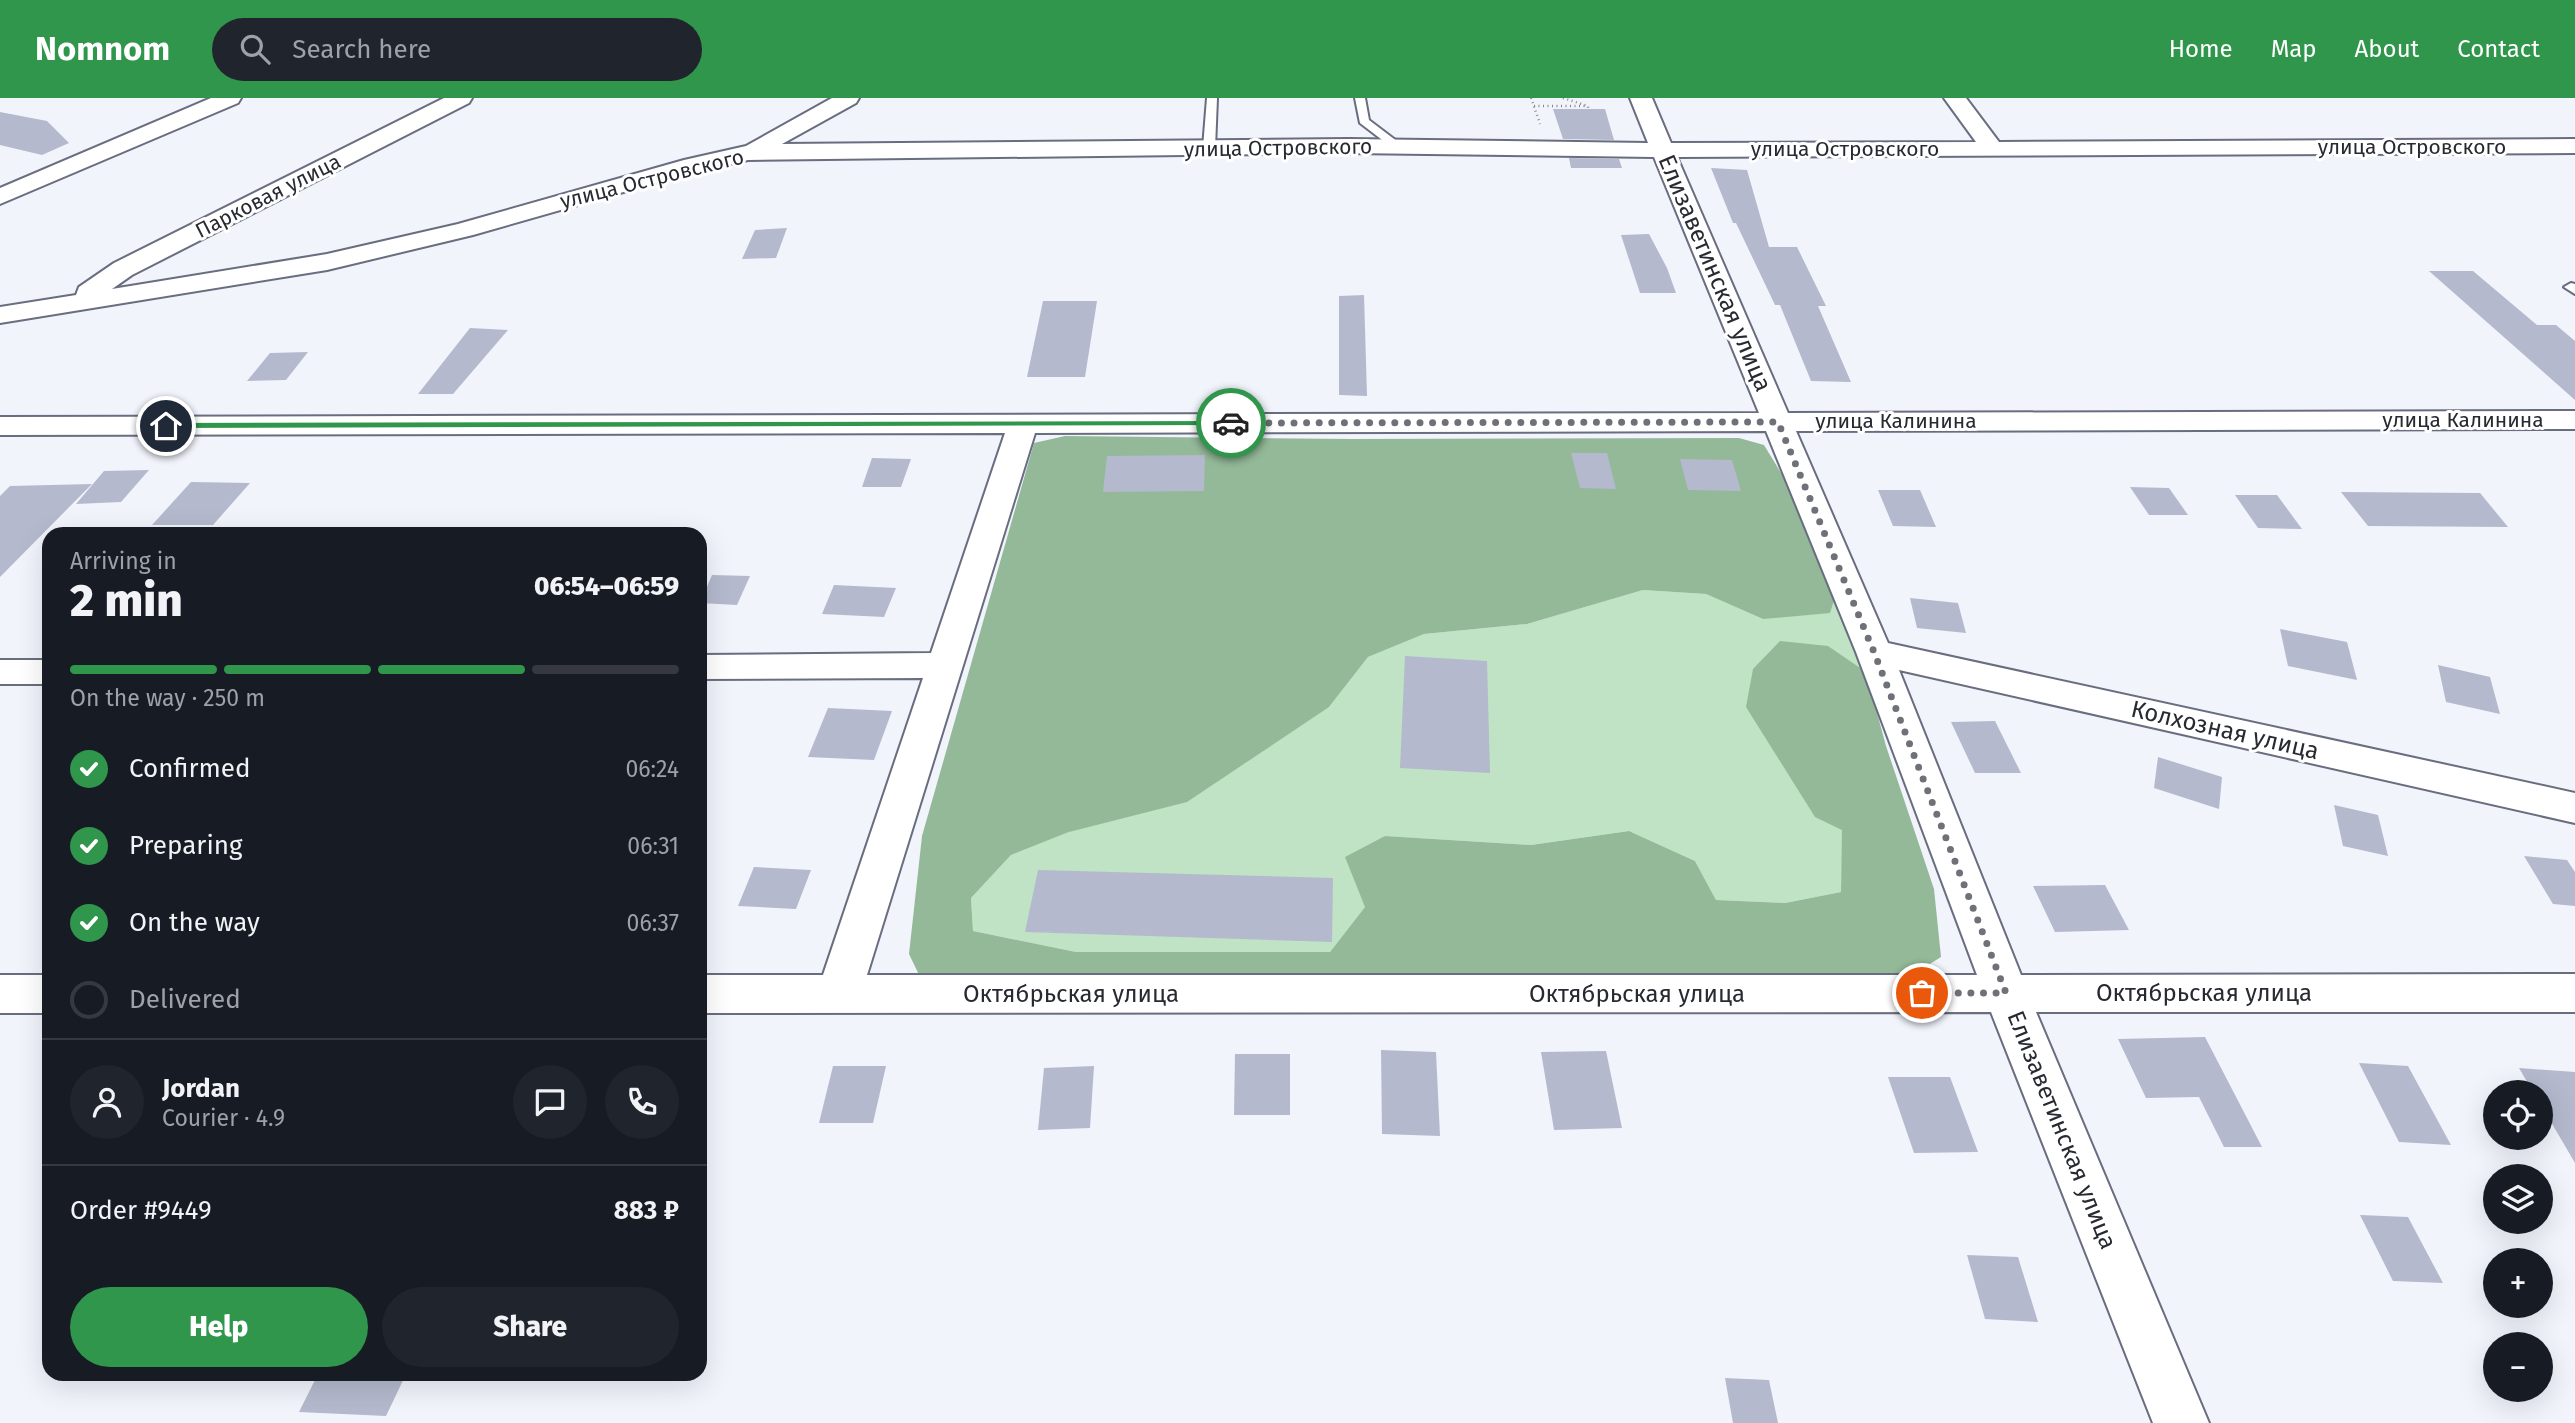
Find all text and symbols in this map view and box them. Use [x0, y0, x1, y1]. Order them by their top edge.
search box [212, 18, 702, 81]
text: Nomnom [35, 29, 170, 69]
icon: search [236, 30, 274, 68]
text: Search here [292, 34, 431, 65]
text: Home [2169, 35, 2233, 63]
text: Map [2271, 35, 2317, 63]
text: About [2355, 35, 2419, 63]
text: Contact [2457, 35, 2540, 63]
street label: улица Островского [1184, 133, 1372, 163]
street label: улица Островского [2318, 134, 2506, 160]
street label: улица Островского [1751, 136, 1939, 162]
street label: улица Островского [557, 144, 747, 214]
street label: Парковая улица [191, 148, 345, 244]
street label: Елизаветинская улица [1652, 150, 1778, 396]
courier [1196, 388, 1266, 458]
pin [136, 396, 196, 456]
icon: car [1212, 404, 1250, 442]
icon: home [147, 407, 185, 445]
street label: улица Калинина [2382, 407, 2544, 433]
street label: улица Калинина [1815, 408, 1977, 434]
text: Arriving in [70, 547, 177, 575]
text: 06:54–06:59 [534, 571, 679, 602]
text: 2 min [70, 573, 183, 628]
text: On the way · 250 m [70, 684, 265, 712]
street label: Колхозная улица [2128, 695, 2322, 765]
icon: check [70, 750, 108, 788]
text: Confirmed [129, 753, 250, 784]
text: 06:24 [625, 755, 679, 783]
icon: check [70, 827, 108, 865]
text: Preparing [129, 830, 242, 861]
text: 06:31 [627, 832, 679, 860]
icon: check [70, 904, 108, 942]
text: On the way [129, 907, 260, 938]
text: 06:37 [627, 909, 679, 937]
pin [1892, 963, 1952, 1023]
icon: bag [1903, 974, 1941, 1012]
street label: Октябрьская улица [2096, 979, 2312, 1007]
street label: Октябрьская улица [963, 980, 1179, 1008]
street label: Октябрьская улица [1529, 980, 1745, 1008]
text: Delivered [129, 984, 241, 1015]
street label: Елизаветинская улица [2001, 1007, 2123, 1253]
button: person [70, 1065, 144, 1139]
button: chat [513, 1065, 587, 1139]
button: phone [605, 1065, 679, 1139]
text: Jordan [162, 1073, 240, 1104]
map controls [2483, 1080, 2553, 1402]
button: locate [2483, 1080, 2553, 1150]
text: Courier · 4.9 [162, 1104, 285, 1132]
button: layers [2483, 1164, 2553, 1234]
text: Order #9449 [70, 1195, 212, 1226]
text: 883 ₽ [614, 1195, 679, 1226]
button: + [2483, 1248, 2553, 1318]
button: Help [70, 1287, 368, 1367]
button: Share [382, 1287, 679, 1367]
button: − [2483, 1332, 2553, 1402]

